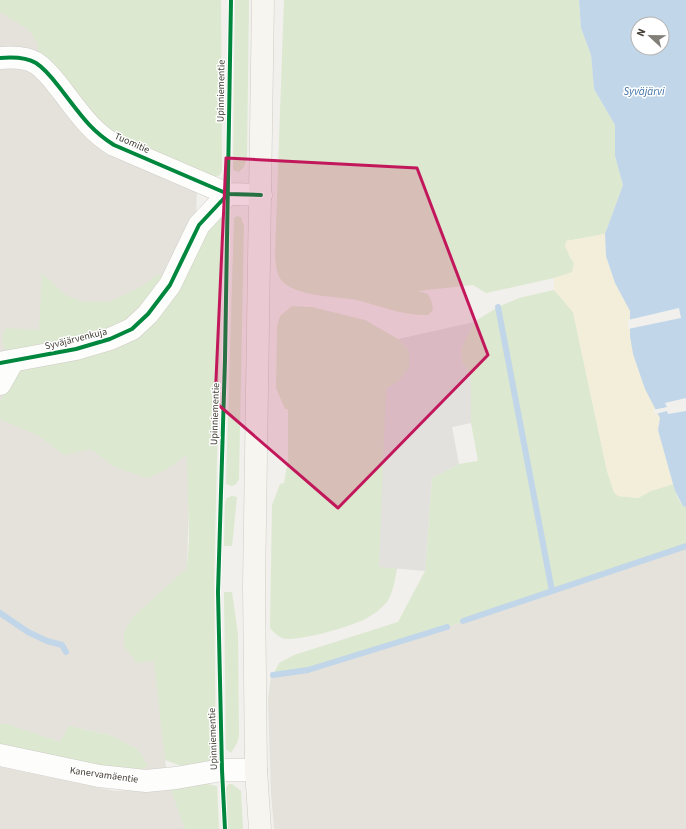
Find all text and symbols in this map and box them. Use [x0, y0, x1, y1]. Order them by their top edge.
north arrow [630, 16, 670, 56]
text: N [633, 26, 650, 39]
street label: Upinniementie [213, 60, 229, 122]
water label: Syväjärvi [623, 84, 665, 99]
street label: Tuomitie [112, 129, 152, 157]
street label: Syväjärvenkuja [43, 325, 109, 353]
street label: Upinniementie [207, 383, 223, 445]
street label: Upinniementie [205, 708, 221, 770]
street label: Kanervamäentie [69, 763, 139, 787]

